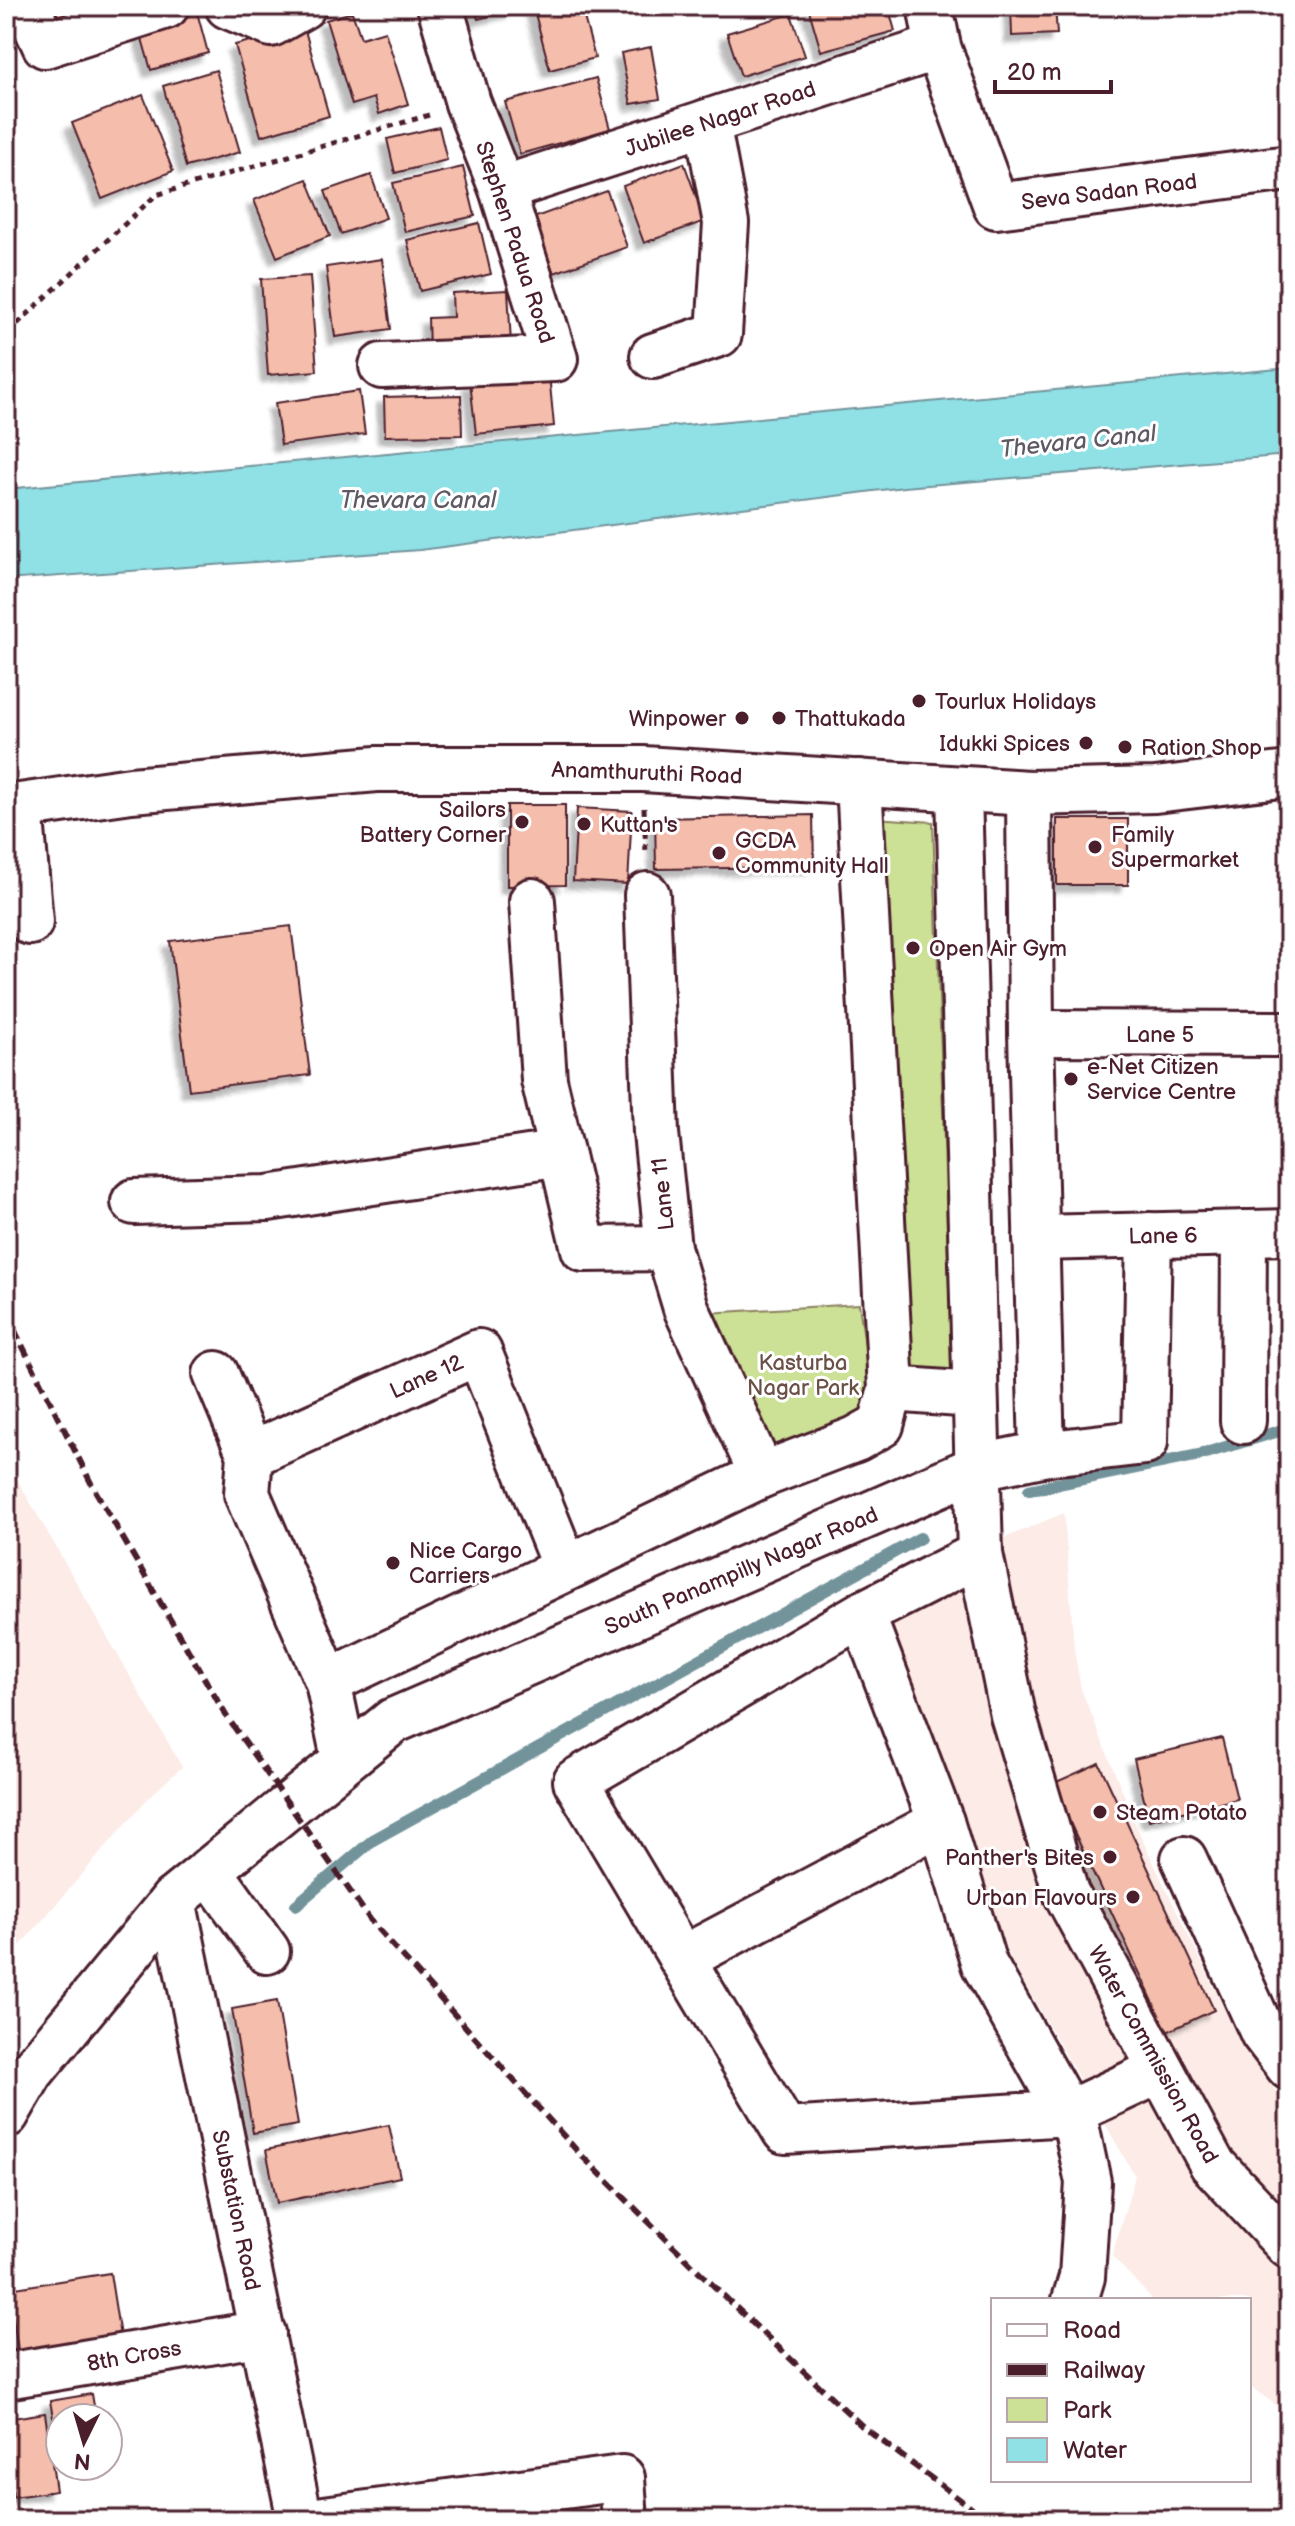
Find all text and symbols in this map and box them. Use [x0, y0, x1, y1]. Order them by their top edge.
scale bar [995, 44, 1111, 94]
text: 20 m [1007, 58, 1062, 87]
street label: Jubilee Nagar Road [622, 76, 819, 163]
street label: Stephen Padua Road [469, 138, 560, 347]
street label: Seva Sadan Road [1020, 168, 1199, 217]
water label: Thevara Canal [999, 419, 1159, 464]
water label: Thevara Canal [340, 486, 498, 515]
place label: Tourlux Holidays [935, 689, 1096, 716]
marker: Tourlux Holidays [910, 692, 928, 710]
place label: Winpower [629, 706, 727, 733]
place label: Thattukada [795, 706, 906, 733]
marker: Winpower [733, 709, 751, 727]
marker: Thattukada [770, 709, 788, 727]
place label: Idukki Spices [939, 731, 1070, 758]
marker: Idukki Spices [1077, 734, 1095, 752]
place label: Ration Shop [1141, 735, 1262, 762]
marker: Ration Shop [1116, 738, 1134, 756]
street label: Anamthuruthi Road [551, 757, 743, 790]
place label: Sailors Battery Corner [360, 797, 507, 849]
place label: Kuttan's [600, 812, 678, 839]
marker: Sailors Battery Corner [513, 813, 531, 831]
marker: Kuttan's [575, 815, 593, 833]
place label: Family Supermarket [1111, 822, 1239, 874]
place label: GCDA Community Hall [735, 828, 889, 880]
marker: Family Supermarket [1086, 838, 1104, 856]
marker: GCDA Community Hall [710, 844, 728, 862]
place label: Open Air Gym [929, 936, 1067, 963]
marker: Open Air Gym [904, 939, 922, 957]
street label: Lane 5 [1126, 1022, 1194, 1049]
place label: e-Net Citizen Service Centre [1087, 1054, 1236, 1106]
marker: e-Net Citizen Service Centre [1062, 1070, 1080, 1088]
street label: Lane 11 [646, 1156, 681, 1231]
street label: Lane 6 [1128, 1222, 1198, 1251]
street label: Lane 12 [386, 1349, 467, 1405]
park label: Kasturba Nagar Park [747, 1350, 859, 1402]
street label: South Panampilly Nagar Road [601, 1501, 882, 1641]
place label: Nice Cargo Carriers [409, 1538, 522, 1590]
marker: Nice Cargo Carriers [384, 1554, 402, 1572]
place label: Steam Potato [1116, 1800, 1247, 1827]
marker: Steam Potato [1091, 1803, 1109, 1821]
place label: Panther's Bites [945, 1845, 1094, 1872]
marker: Panther's Bites [1101, 1848, 1119, 1866]
place label: Urban Flavours [966, 1885, 1117, 1912]
marker: Urban Flavours [1124, 1888, 1142, 1906]
street label: Water Commission Road [1082, 1941, 1224, 2168]
street label: Substation Road [205, 2128, 266, 2293]
legend [991, 2298, 1251, 2482]
text: Road [1063, 2316, 1121, 2345]
street label: 8th Cross [85, 2335, 184, 2378]
text: Railway [1063, 2356, 1145, 2385]
text: Park [1063, 2396, 1111, 2425]
north arrow [44, 2402, 124, 2482]
text: Water [1063, 2436, 1127, 2465]
text: N [73, 2446, 92, 2475]

